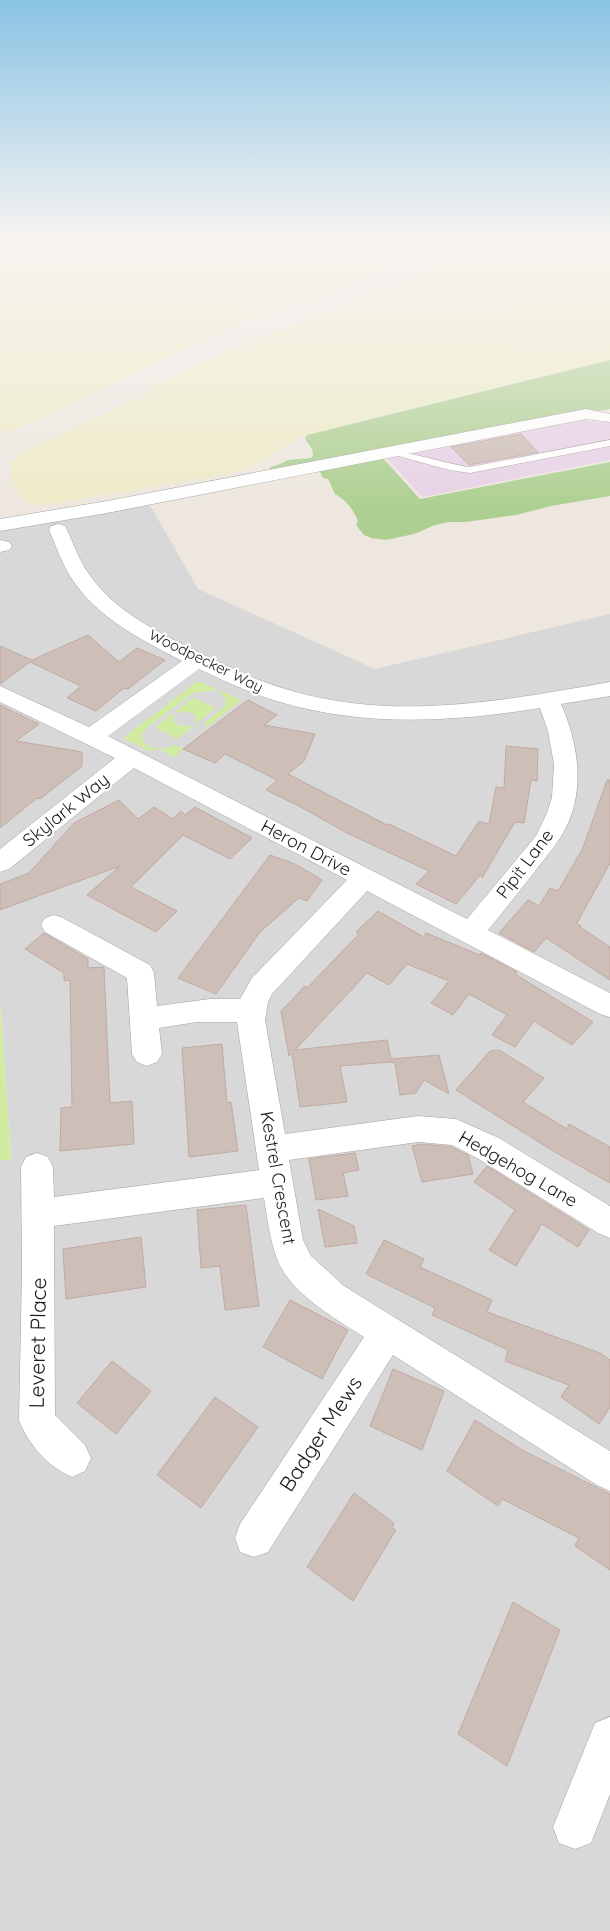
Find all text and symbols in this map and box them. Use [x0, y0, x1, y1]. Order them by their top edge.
street label: Woodpecker Way [146, 625, 266, 696]
street label: Skylark Way [18, 768, 114, 852]
street label: Heron Drive [257, 814, 355, 881]
street label: Pipit Lane [491, 824, 558, 903]
street label: Kestrel Crescent [255, 1109, 302, 1246]
street label: Hedgehog Lane [455, 1125, 582, 1212]
street label: Leveret Place [23, 1277, 51, 1409]
street label: Badger Mews [273, 1371, 367, 1496]

